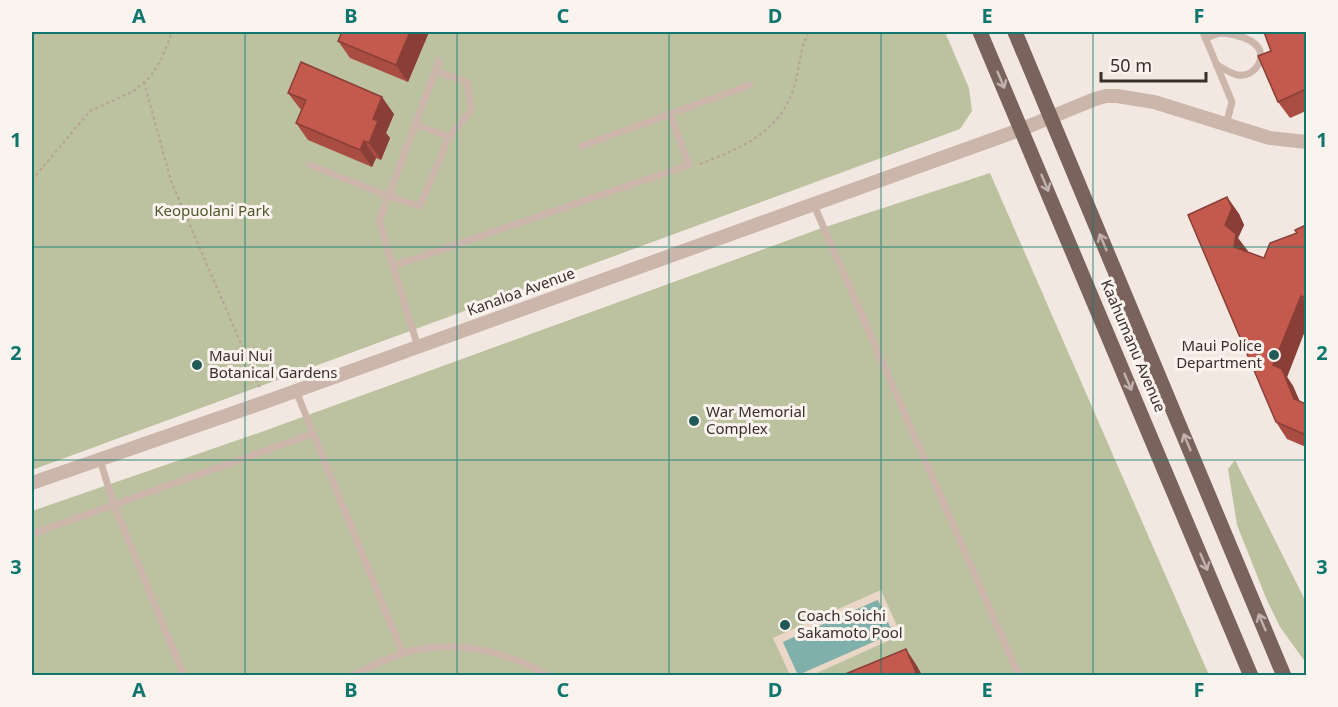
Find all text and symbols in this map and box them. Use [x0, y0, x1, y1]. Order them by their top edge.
text: A [132, 2, 146, 29]
text: B [344, 2, 358, 29]
text: C [557, 2, 570, 29]
text: D [768, 2, 782, 29]
text: E [981, 2, 993, 29]
text: F [1194, 2, 1204, 29]
scale bar [1101, 45, 1206, 83]
text: 50 m [1110, 53, 1152, 77]
one-way arrow [996, 71, 1007, 89]
text: 1 [10, 126, 22, 153]
text: 1 [1316, 126, 1328, 153]
one-way arrow [1040, 174, 1051, 192]
park label: Keopuolani Park [154, 200, 270, 220]
one-way arrow [1097, 234, 1109, 252]
street label: Kanaloa Avenue [464, 262, 577, 320]
street label: Kaahumanu Avenue [1097, 276, 1171, 415]
place label: Maui Police Department [1176, 335, 1263, 372]
text: 2 [10, 339, 22, 366]
text: 2 [1316, 339, 1328, 366]
place label: Maui Nui Botanical Gardens [209, 345, 338, 382]
marker: Maui Police Department [1267, 348, 1281, 362]
marker: Maui Nui Botanical Gardens [190, 358, 204, 372]
one-way arrow [1123, 373, 1134, 391]
place label: War Memorial Complex [706, 401, 806, 438]
marker: War Memorial Complex [687, 414, 701, 428]
one-way arrow [1181, 433, 1192, 451]
one-way arrow [1199, 552, 1210, 571]
text: 3 [10, 553, 22, 580]
text: 3 [1316, 553, 1328, 580]
place label: Coach Soichi Sakamoto Pool [797, 605, 903, 642]
one-way arrow [1256, 613, 1267, 631]
marker: Coach Soichi Sakamoto Pool [778, 618, 792, 632]
text: A [132, 676, 146, 703]
text: B [344, 676, 358, 703]
text: C [557, 676, 570, 703]
text: D [768, 676, 782, 703]
text: E [981, 676, 993, 703]
text: F [1194, 676, 1204, 703]

